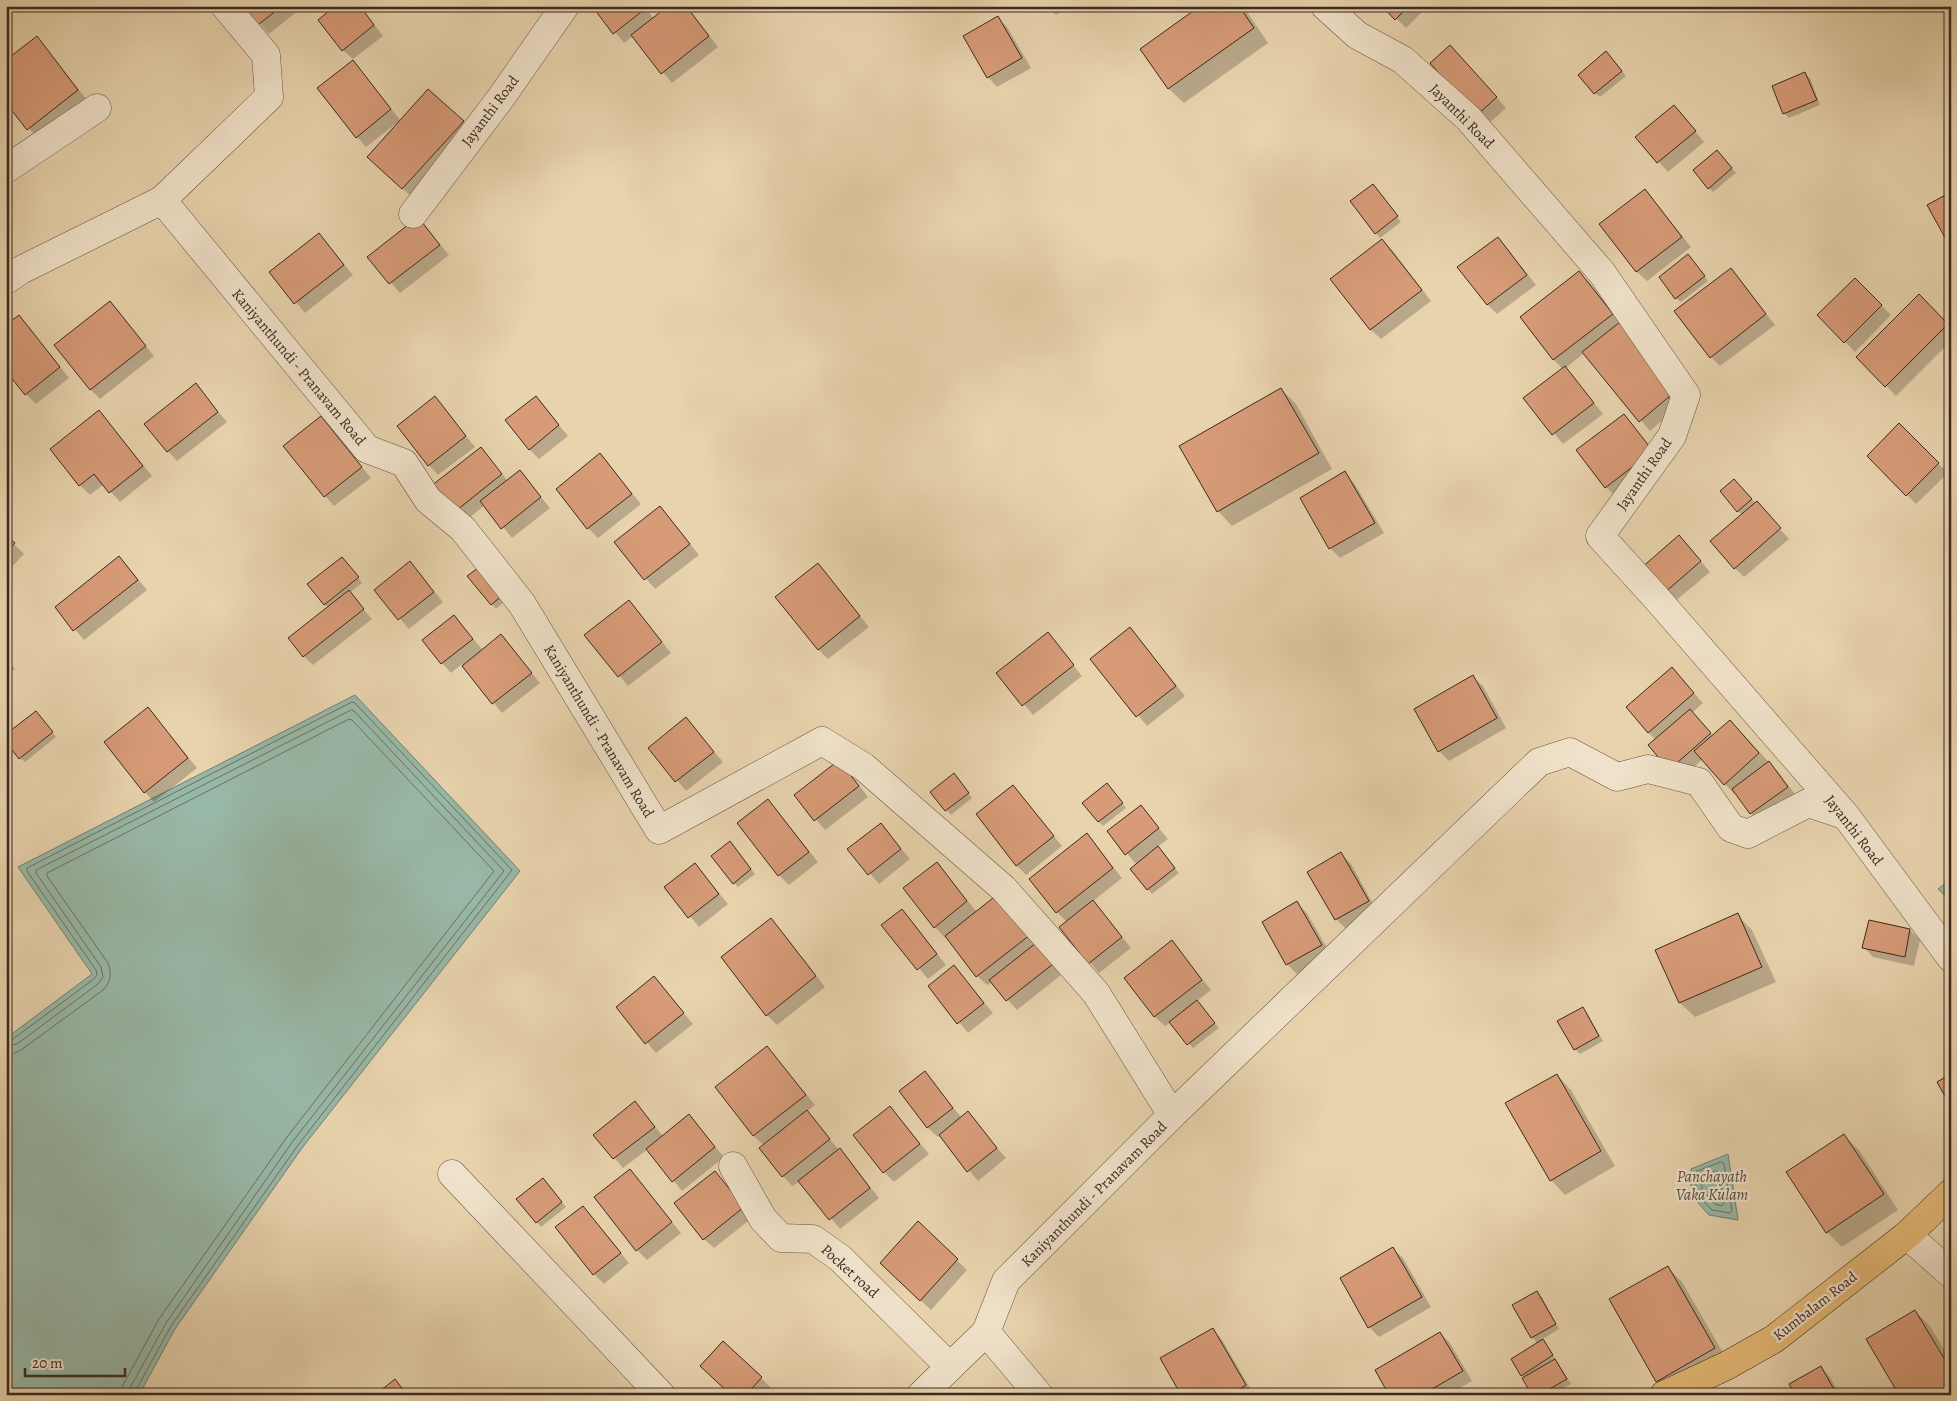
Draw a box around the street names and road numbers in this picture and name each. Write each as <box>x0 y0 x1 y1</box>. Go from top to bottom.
street label: Jayanthi Road <box>457 71 524 151</box>
street label: Jayanthi Road <box>1425 79 1500 154</box>
street label: Kaniyanthundi - Pranavam Road <box>227 284 371 450</box>
street label: Jayanthi Road <box>1612 433 1677 514</box>
street label: Kaniyanthundi - Pranavam Road <box>539 641 659 822</box>
street label: Jayanthi Road <box>1820 791 1888 870</box>
street label: Kaniyanthundi - Pranavam Road <box>1017 1116 1172 1271</box>
street label: Pocket road <box>817 1240 884 1303</box>
street label: Kumbalam Road <box>1769 1266 1862 1345</box>

